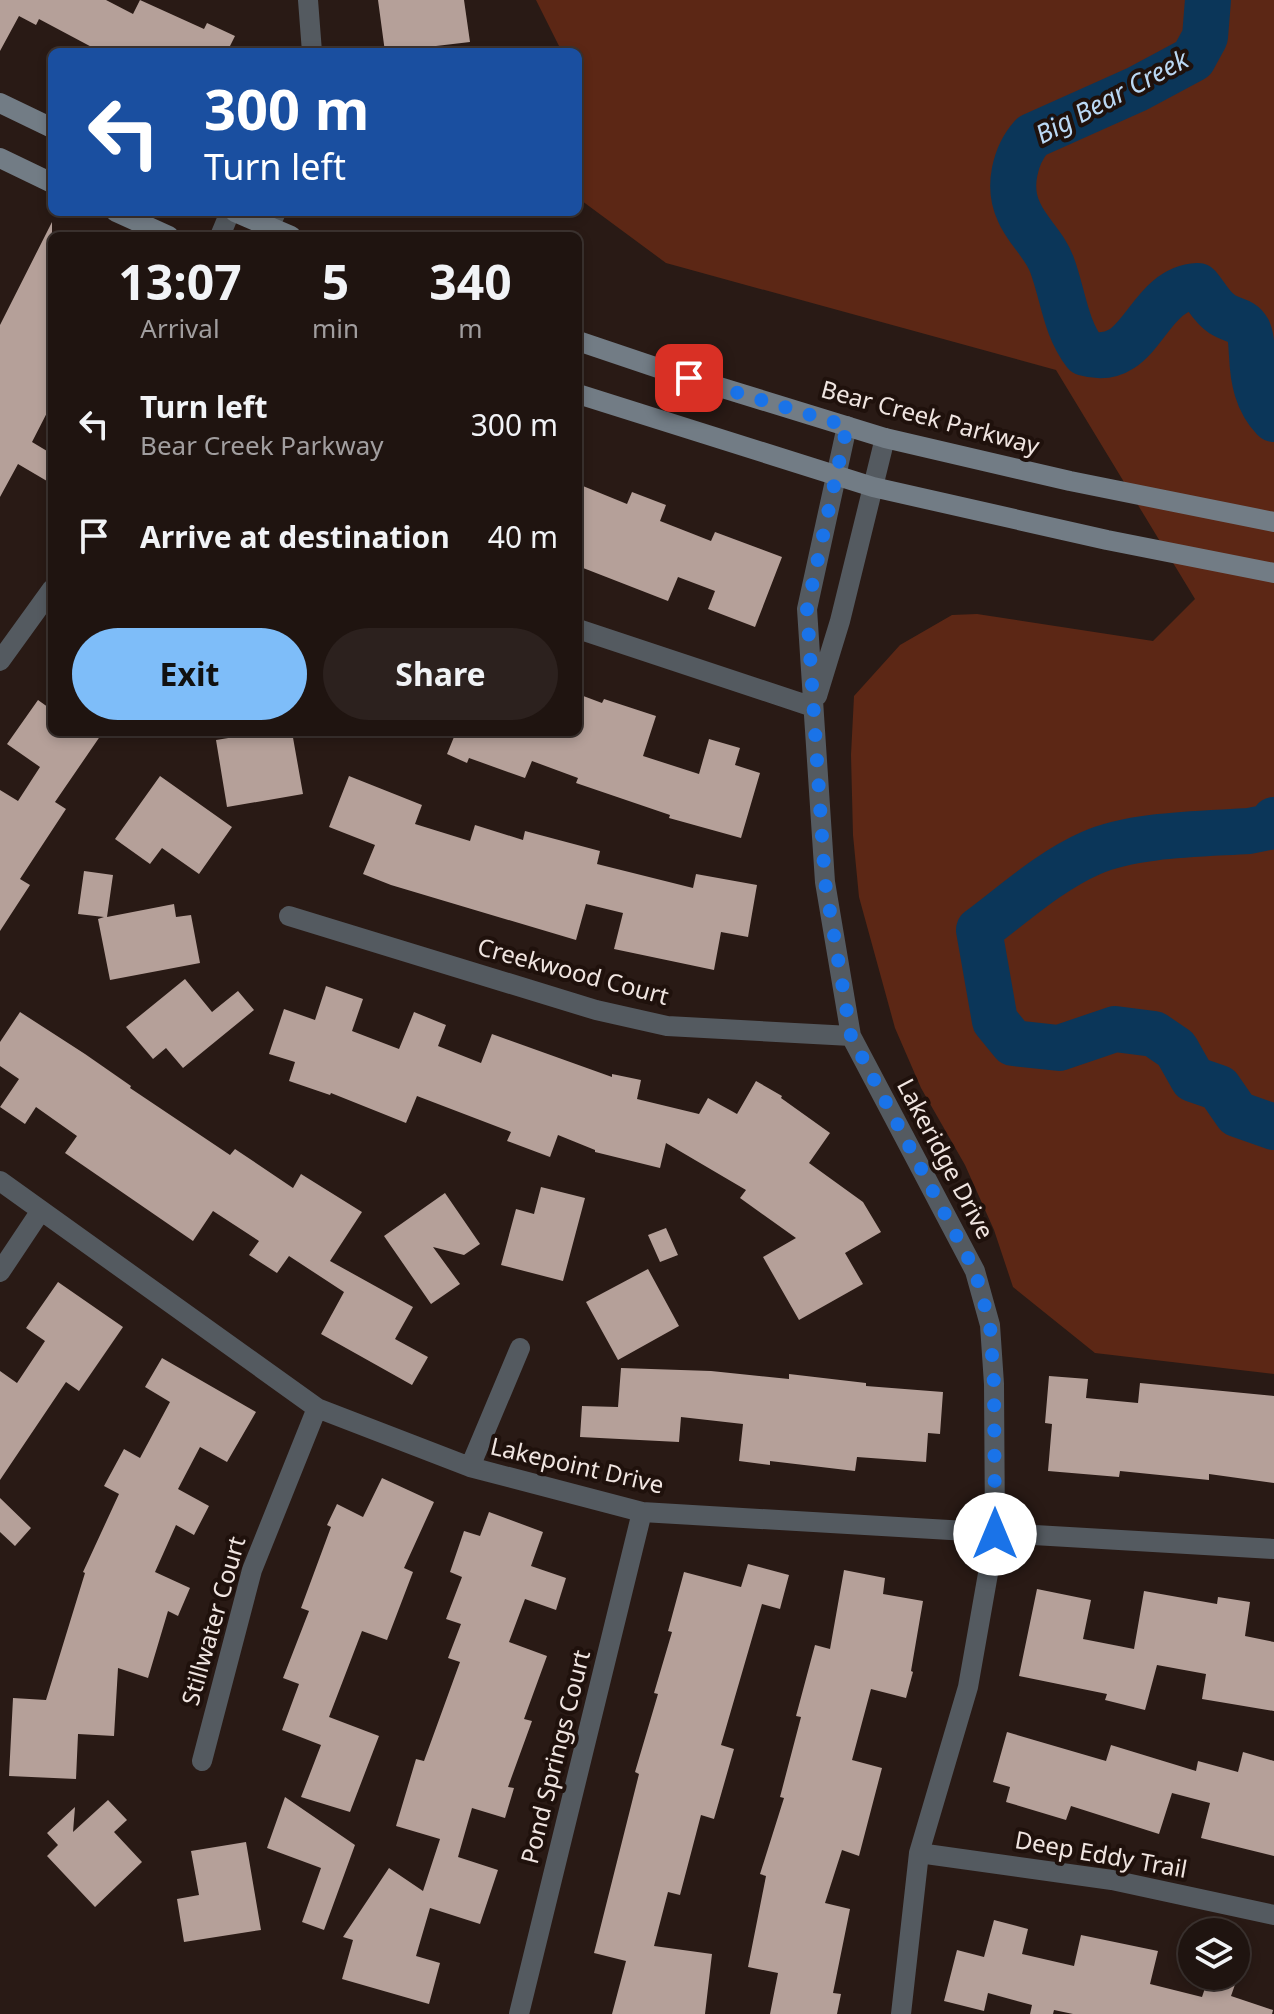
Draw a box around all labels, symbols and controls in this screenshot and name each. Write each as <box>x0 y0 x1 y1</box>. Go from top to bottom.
water label: Big Bear Creek <box>1029 40 1195 152</box>
text: 300 m <box>204 70 369 146</box>
icon: left <box>72 80 176 184</box>
text: Turn left <box>204 142 346 191</box>
text: 13:07 <box>118 249 242 314</box>
text: 5 <box>322 249 349 314</box>
text: 340 <box>429 249 512 314</box>
text: Arrival <box>140 310 220 346</box>
text: min <box>312 310 359 346</box>
text: m <box>458 310 483 346</box>
pin <box>655 344 723 412</box>
icon: arrive <box>667 356 711 400</box>
street label: Bear Creek Parkway <box>818 372 1044 462</box>
text: Turn left <box>140 386 268 427</box>
icon: left <box>72 402 116 446</box>
text: 300 m <box>471 404 558 445</box>
text: Bear Creek Parkway <box>140 427 384 463</box>
icon: arrive <box>72 514 116 558</box>
text: Arrive at destination <box>140 516 450 557</box>
text: 40 m <box>488 516 558 557</box>
button: Exit <box>72 628 307 720</box>
button: Share <box>323 628 558 720</box>
street label: Creekwood Court <box>474 929 673 1012</box>
street label: Lakeridge Drive <box>890 1072 1002 1244</box>
street label: Lakepoint Drive <box>487 1429 667 1501</box>
position arrow <box>953 1492 1037 1576</box>
street label: Stillwater Court <box>173 1532 253 1709</box>
street label: Pond Springs Court <box>512 1646 597 1867</box>
street label: Deep Eddy Trail <box>1013 1822 1190 1885</box>
map controls <box>1178 1918 1250 1990</box>
button: layers <box>1178 1918 1250 1990</box>

